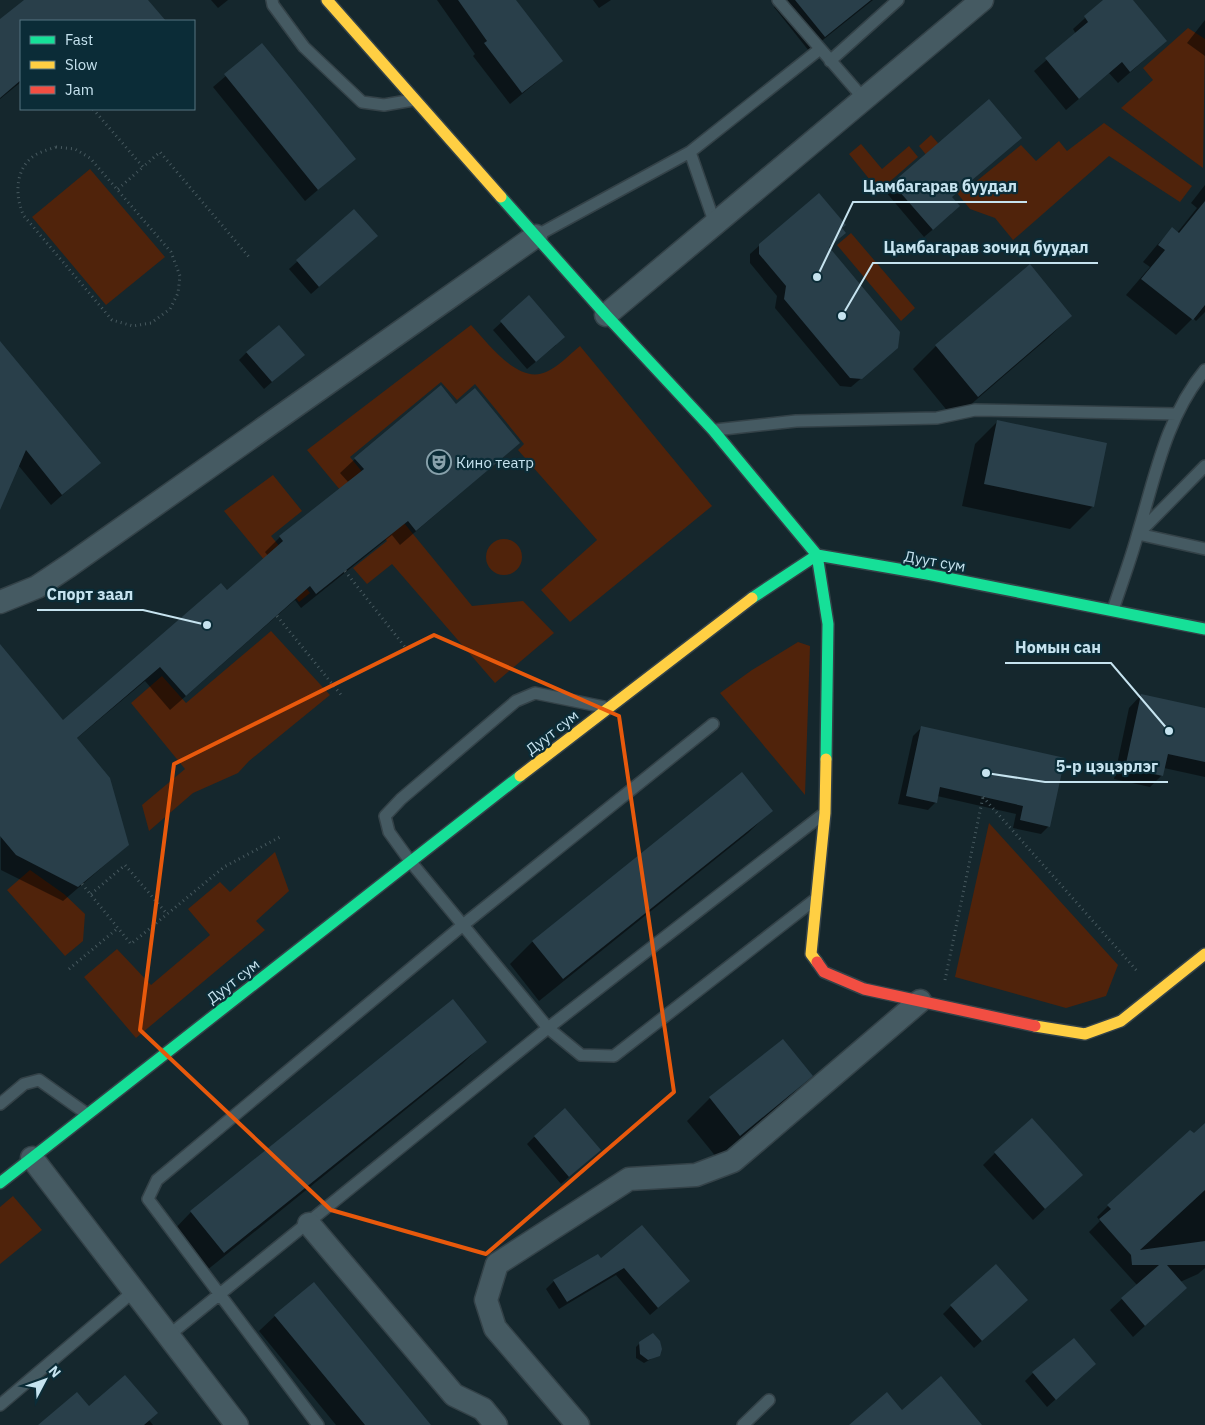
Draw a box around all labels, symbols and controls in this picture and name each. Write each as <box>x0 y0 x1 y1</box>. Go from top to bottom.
legend <box>20 20 195 110</box>
text: Fast <box>65 30 93 49</box>
text: Slow <box>65 55 98 74</box>
text: Jam <box>65 80 94 99</box>
callout: Цамбагарав буудал <box>853 171 1027 202</box>
text: Цамбагарав буудал <box>863 176 1017 196</box>
callout: Цамбагарав зочид буудал <box>873 232 1098 263</box>
text: Цамбагарав зочид буудал <box>883 237 1089 257</box>
theatre icon: Кино театр <box>426 449 452 475</box>
place label: Кино театр <box>456 453 534 472</box>
street label: Дуут сум <box>903 546 967 576</box>
callout: Спорт заал <box>37 579 143 610</box>
text: Спорт заал <box>47 584 133 604</box>
callout: Номын сан <box>1005 632 1111 663</box>
text: Номын сан <box>1015 637 1101 657</box>
street label: Дуут сум <box>522 705 582 759</box>
callout: 5-р цэцэрлэг <box>1045 751 1168 782</box>
text: 5-р цэцэрлэг <box>1056 756 1158 776</box>
street label: Дуут сум <box>203 954 263 1008</box>
north arrow <box>20 1355 70 1405</box>
text: N <box>45 1362 65 1381</box>

